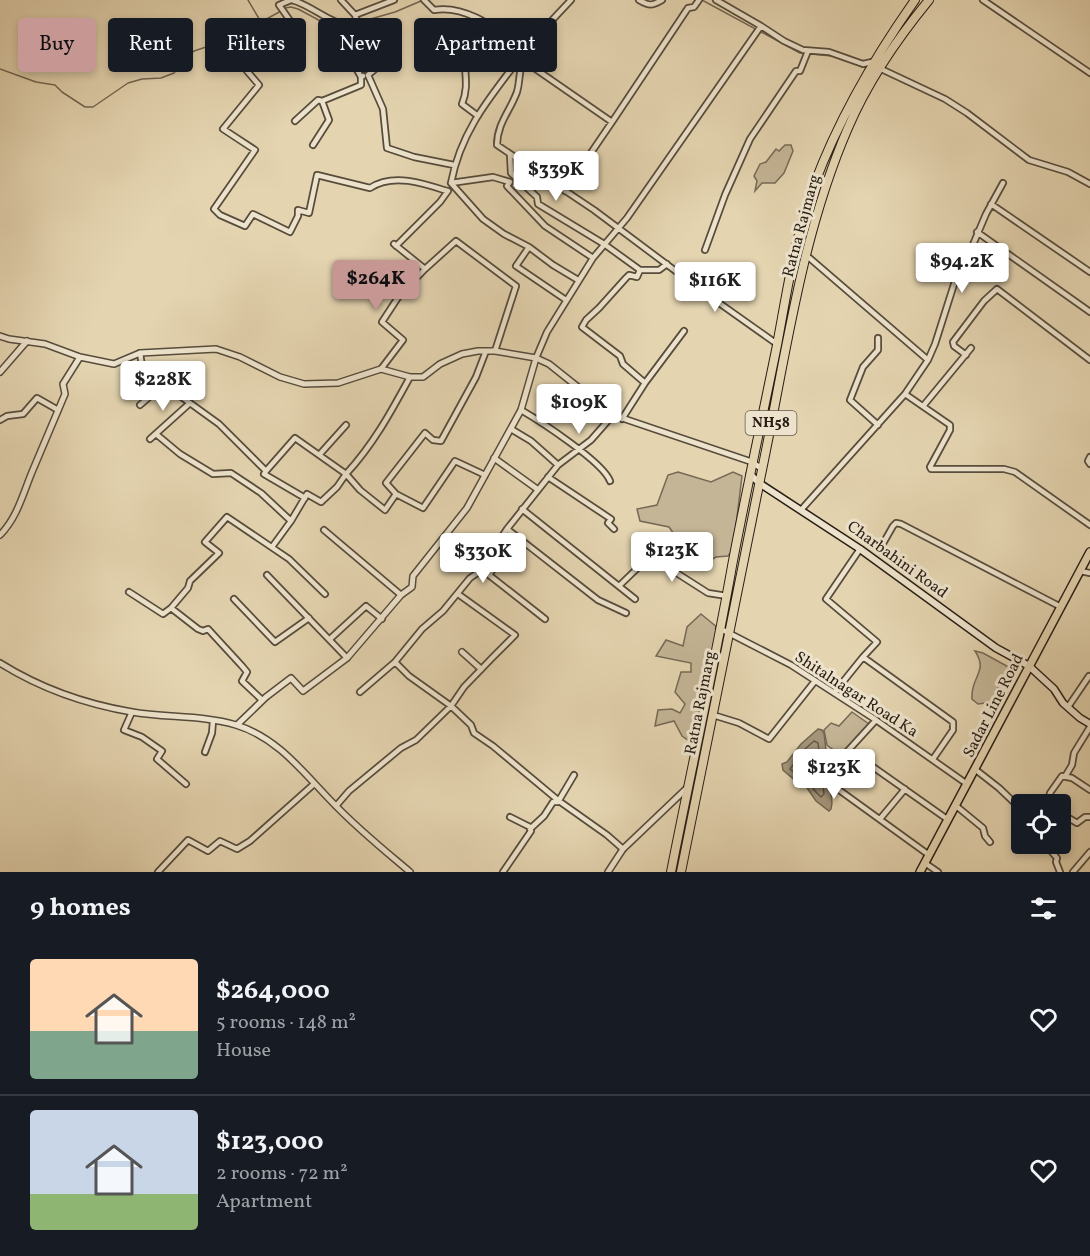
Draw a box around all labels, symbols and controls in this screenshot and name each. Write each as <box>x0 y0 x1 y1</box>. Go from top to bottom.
chip: Buy <box>18 18 96 72</box>
chip: Rent <box>108 18 193 72</box>
chip: Filters <box>205 18 306 72</box>
chip: New <box>318 18 402 72</box>
chip: Apartment <box>414 18 557 72</box>
pin: $339K <box>514 151 598 202</box>
text: $339K <box>528 156 584 184</box>
street label: Ratna Rajmarg <box>778 172 826 280</box>
pin: $94.2K <box>913 243 1011 294</box>
text: $94.2K <box>930 248 994 276</box>
pin: $264K <box>334 260 418 311</box>
pin: $116K <box>673 262 757 313</box>
text: $264K <box>347 265 405 293</box>
text: $116K <box>689 267 741 295</box>
pin: $228K <box>121 361 205 412</box>
text: $228K <box>134 366 192 394</box>
pin: $109K <box>537 384 621 435</box>
text: $109K <box>550 389 608 417</box>
road number: NH58 <box>746 411 796 435</box>
street label: Charbahini Road <box>842 516 952 604</box>
pin: $123K <box>630 532 714 583</box>
pin: $330K <box>441 533 525 584</box>
text: $123K <box>645 537 699 565</box>
text: $330K <box>454 538 512 566</box>
street label: Shitalnagar Road Ka <box>790 647 922 743</box>
street label: Ratna Rajmarg <box>680 649 722 757</box>
street label: Sadar Line Road <box>958 650 1030 762</box>
pin: $123K <box>792 749 876 800</box>
text: $123K <box>807 754 861 782</box>
map controls <box>1011 794 1071 854</box>
button: locate <box>1011 794 1071 854</box>
text: 9 homes <box>30 890 131 926</box>
icon: filters <box>1027 892 1060 925</box>
text: $264,000 <box>216 973 330 1009</box>
icon: home <box>78 983 150 1055</box>
icon: heart <box>1027 1003 1060 1036</box>
text: 5 rooms · 148 m² <box>216 1009 356 1037</box>
text: House <box>216 1037 271 1065</box>
text: $123,000 <box>216 1124 323 1160</box>
icon: home <box>78 1134 150 1206</box>
icon: heart <box>1027 1154 1060 1187</box>
text: 2 rooms · 72 m² <box>216 1160 348 1188</box>
text: Apartment <box>216 1188 312 1216</box>

